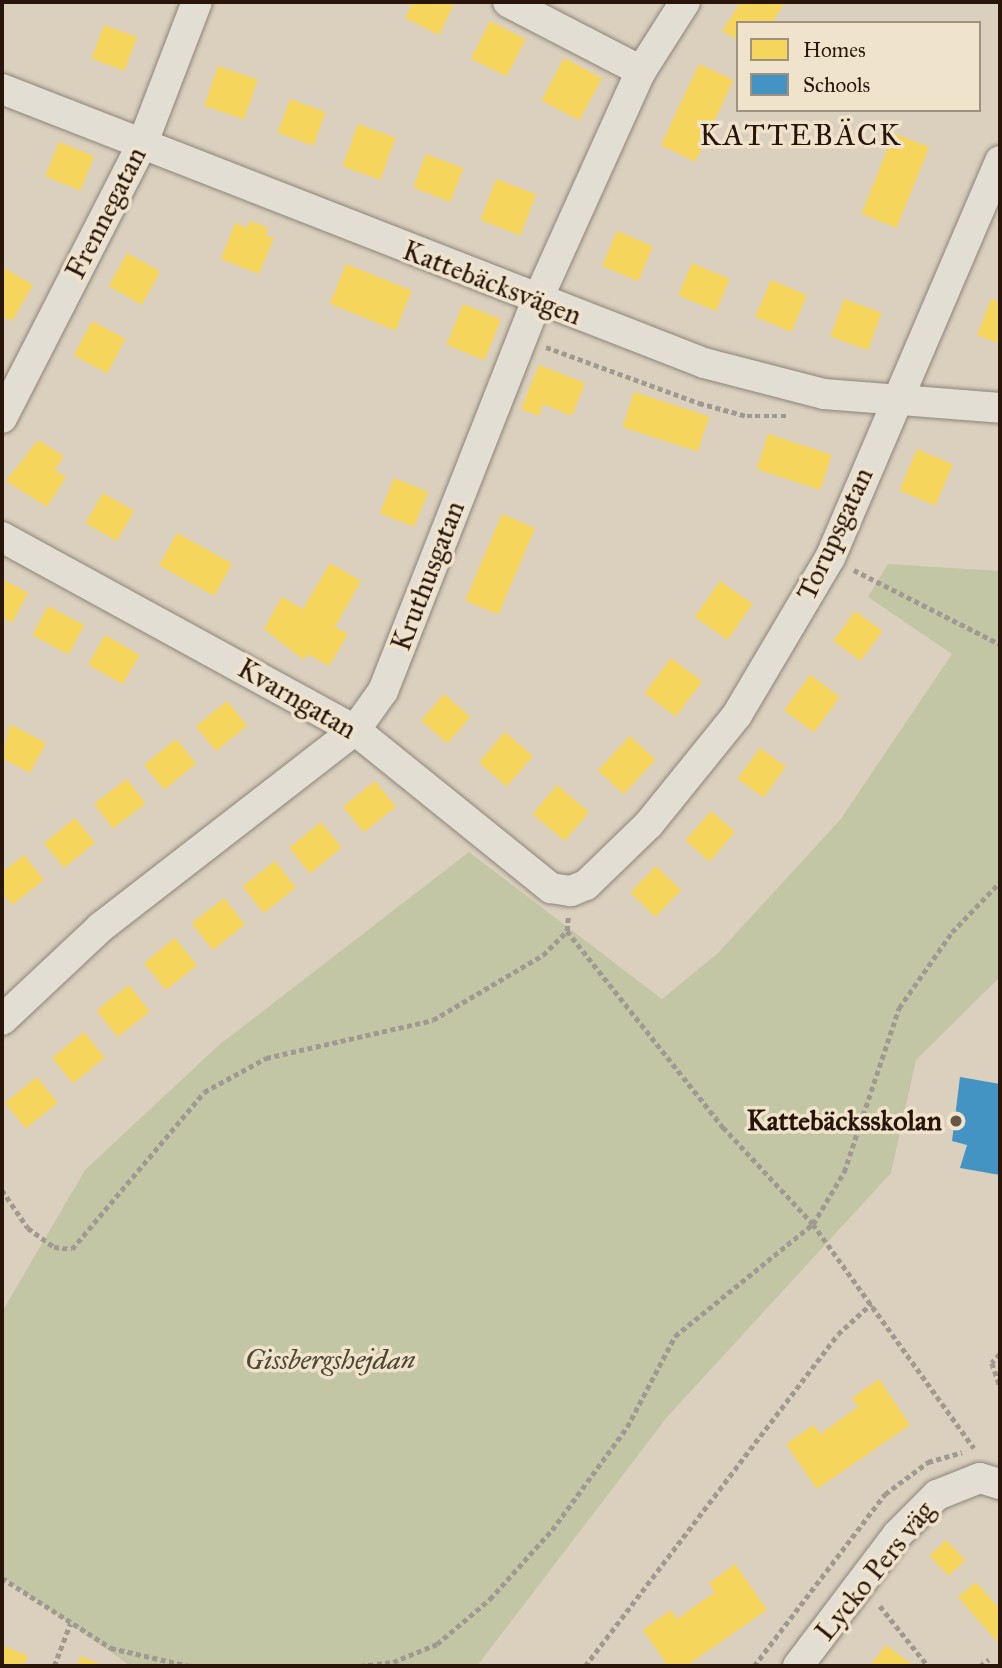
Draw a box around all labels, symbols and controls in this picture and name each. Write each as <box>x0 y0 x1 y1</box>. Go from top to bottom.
legend <box>736 21 981 112</box>
text: Homes <box>803 37 866 63</box>
text: Schools <box>803 72 870 98</box>
district label: KATTEBÄCK <box>701 117 901 153</box>
street label: Frennegatan <box>58 142 154 284</box>
street label: Kattebäcksvägen <box>398 234 586 332</box>
street label: Torupsgatan <box>790 462 880 606</box>
street label: Kruthusgatan <box>384 496 472 656</box>
street label: Kvarngatan <box>232 652 362 746</box>
place label: Kattebäcksskolan <box>747 1104 942 1138</box>
marker: Kattebäcksskolan <box>948 1113 964 1129</box>
park label: Gissbergshejdan <box>245 1343 415 1377</box>
street label: Lycko Pers väg <box>808 1494 942 1648</box>

